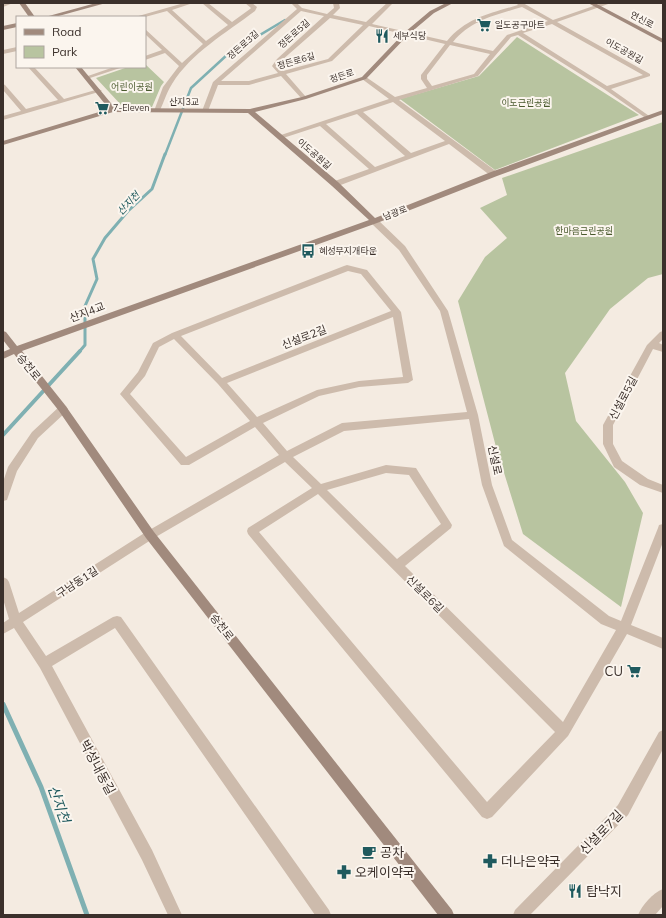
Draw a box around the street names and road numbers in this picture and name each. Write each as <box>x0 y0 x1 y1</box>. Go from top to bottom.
street label: 연신로 <box>629 9 656 30</box>
street label: 정든로5길 <box>276 17 312 51</box>
street label: 정든로3길 <box>225 28 261 61</box>
street label: 이도공원길 <box>603 36 645 65</box>
street label: 정든로6길 <box>276 50 316 71</box>
street label: 정든로 <box>328 66 355 85</box>
street label: 산지3교 <box>169 96 199 107</box>
street label: 이도공원길 <box>295 136 334 171</box>
street label: 남광로 <box>381 203 408 222</box>
street label: 산지4교 <box>67 299 107 325</box>
street label: 신설로2길 <box>280 322 328 352</box>
street label: 승천로 <box>14 351 44 383</box>
street label: 신설로5길 <box>606 374 640 422</box>
street label: 신설로 <box>485 444 505 476</box>
street label: 구남동1길 <box>53 563 101 601</box>
street label: 신설로6길 <box>403 572 447 616</box>
street label: 승천로 <box>207 611 237 643</box>
street label: 박성내동길 <box>77 737 119 797</box>
street label: 신설로7길 <box>576 806 626 858</box>

